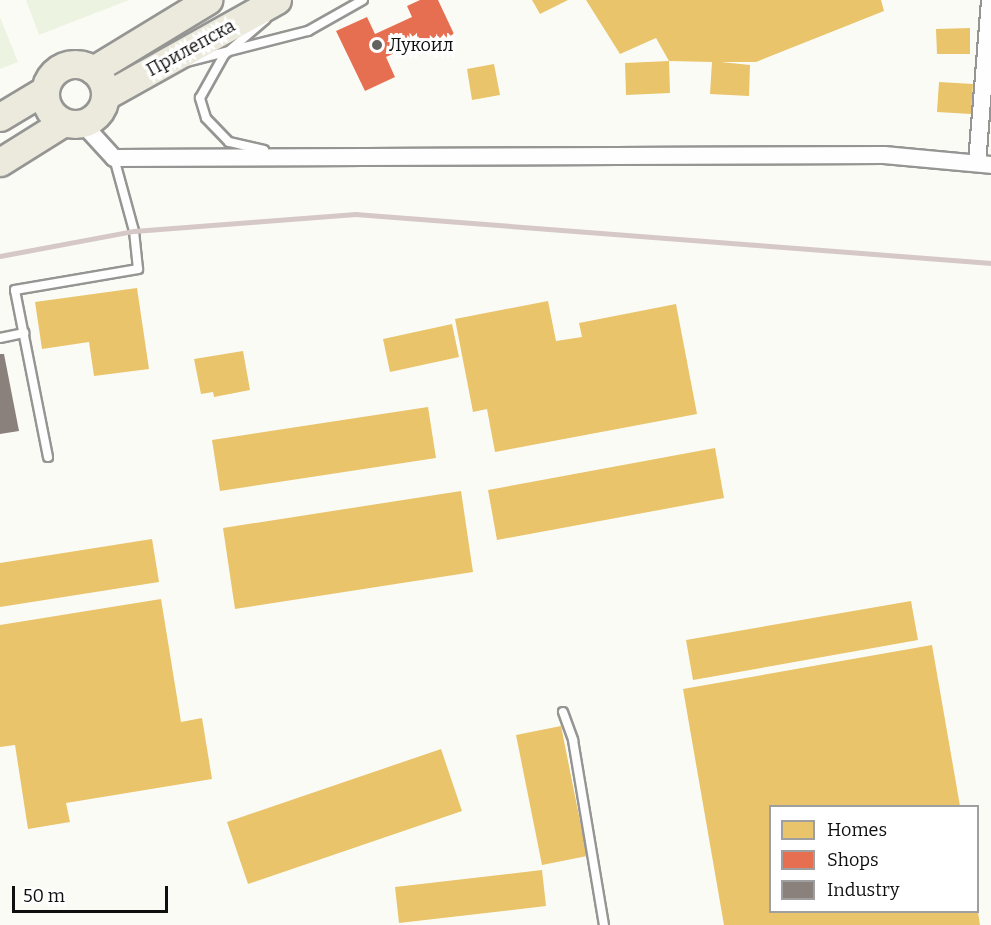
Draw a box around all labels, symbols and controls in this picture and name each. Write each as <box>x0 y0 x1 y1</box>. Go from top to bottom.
street label: Прилепска <box>143 15 239 81</box>
place label: Лукоил <box>389 34 453 56</box>
marker: Лукоил <box>370 38 384 52</box>
legend <box>769 805 979 913</box>
text: Homes <box>827 819 887 841</box>
text: Shops <box>827 849 879 871</box>
scale bar <box>15 874 171 912</box>
text: Industry <box>827 879 899 901</box>
text: 50 m <box>23 885 65 907</box>

